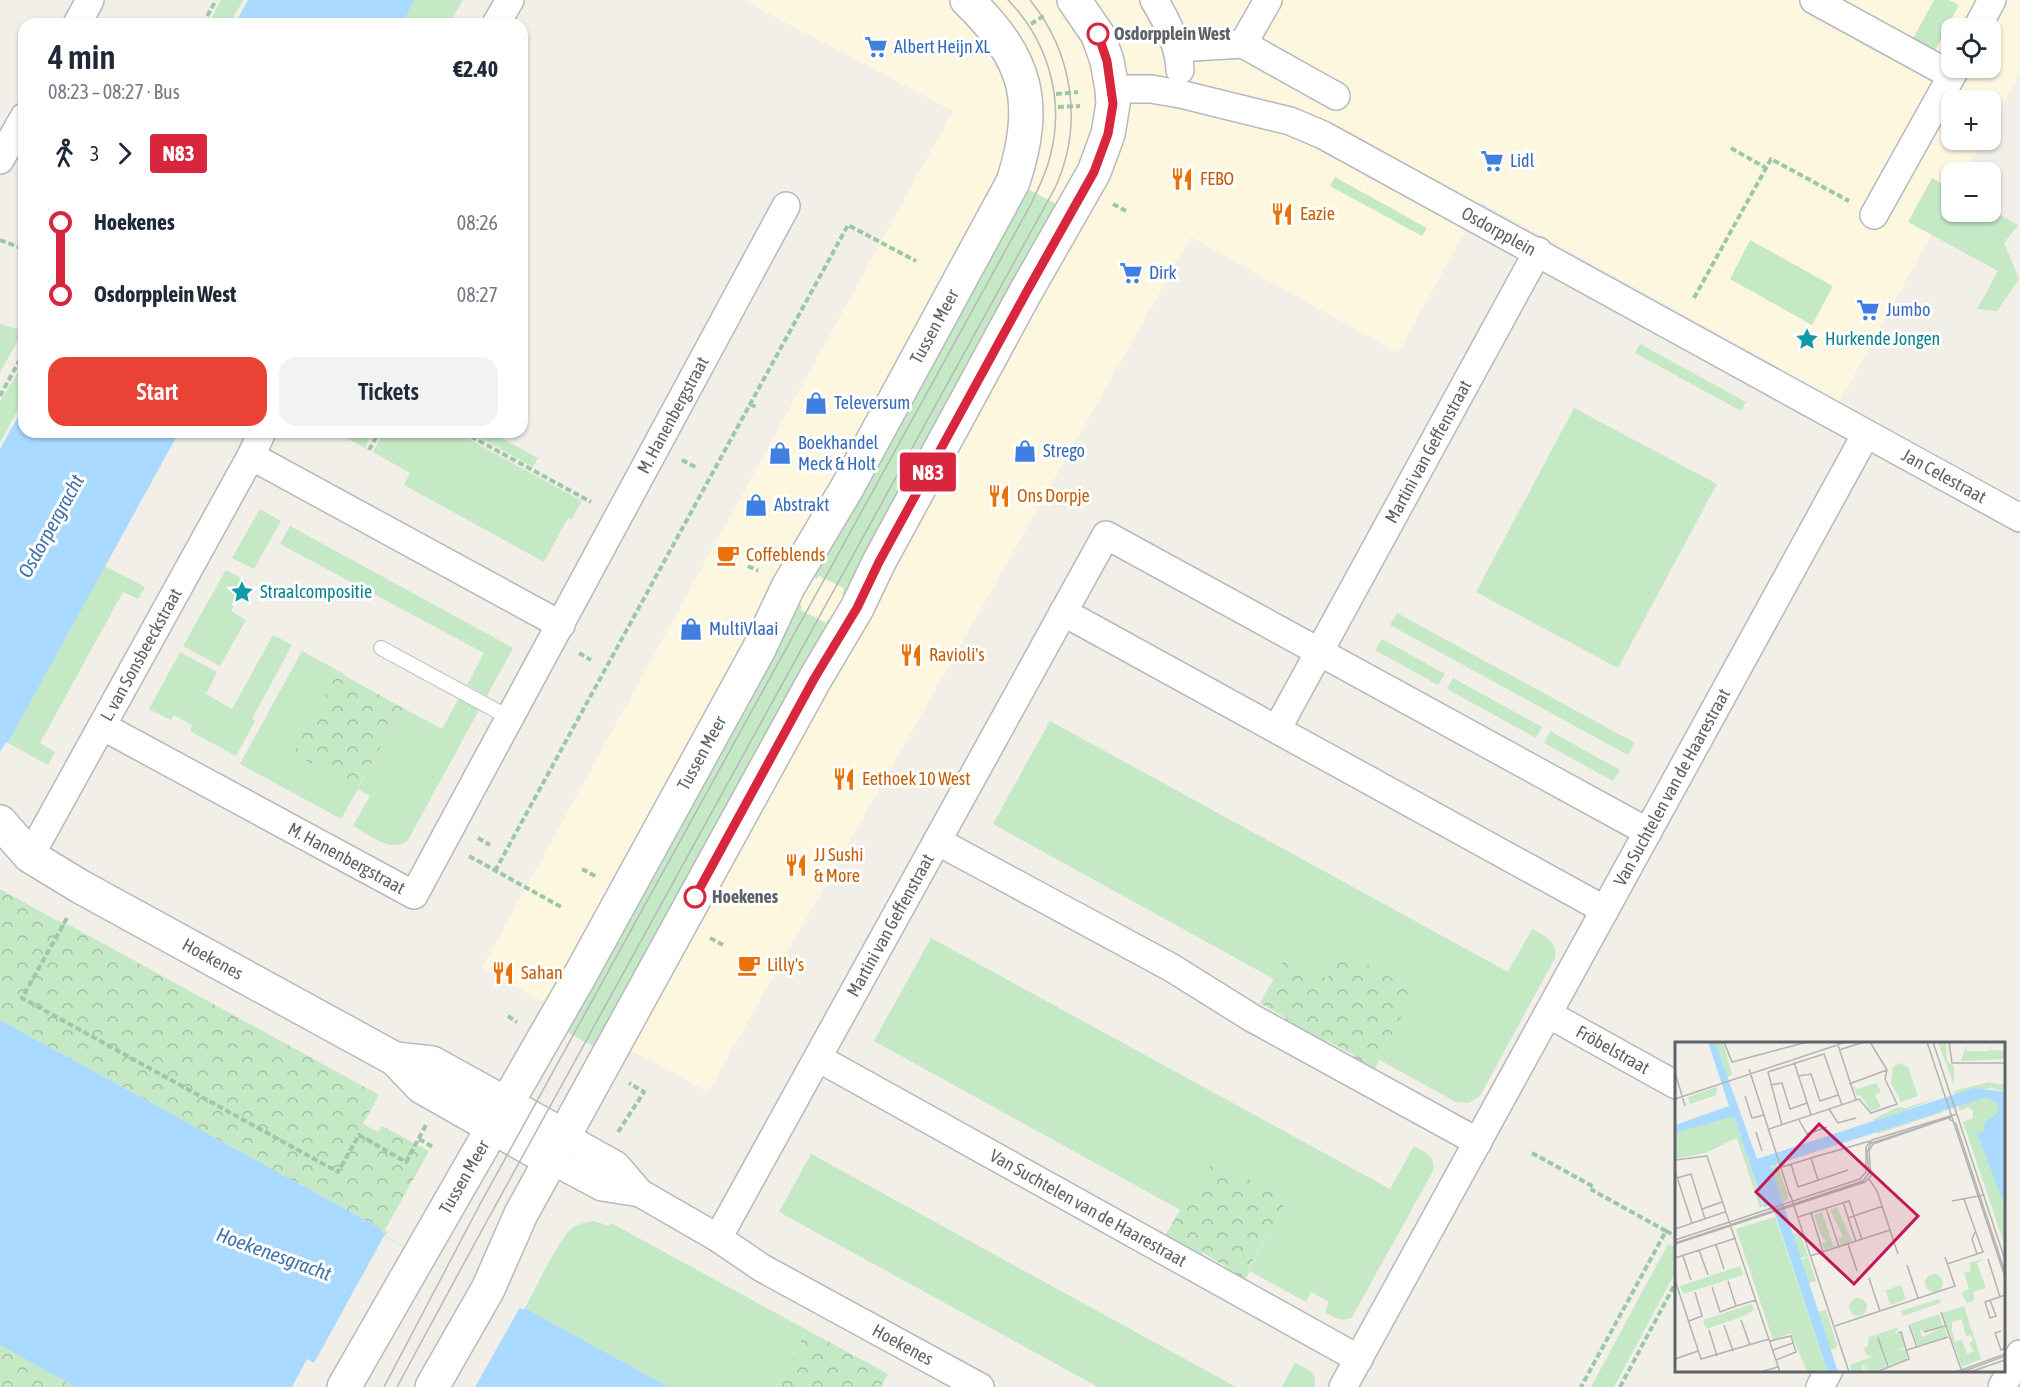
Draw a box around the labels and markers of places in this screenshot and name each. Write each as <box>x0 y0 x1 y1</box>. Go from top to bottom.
marker: Osdorpplein West <box>1087 23 1109 45</box>
place label: Osdorpplein West <box>1114 23 1231 44</box>
supermarket icon: Albert Heijn XL <box>863 34 889 60</box>
place label: Albert Heijn XL <box>894 36 990 57</box>
supermarket icon: Lidl <box>1479 148 1505 174</box>
place label: Lidl <box>1510 150 1535 171</box>
restaurant icon: FEBO <box>1169 166 1195 192</box>
place label: FEBO <box>1200 168 1234 189</box>
restaurant icon: Eazie <box>1269 201 1295 227</box>
place label: Eazie <box>1300 203 1335 224</box>
supermarket icon: Dirk <box>1118 260 1144 286</box>
place label: Dirk <box>1149 262 1177 283</box>
supermarket icon: Jumbo <box>1855 297 1881 323</box>
place label: Jumbo <box>1886 299 1930 320</box>
place icon: Hurkende Jongen <box>1794 326 1820 352</box>
place label: Hurkende Jongen <box>1825 328 1940 349</box>
shop icon: Televersum <box>803 390 829 416</box>
place label: Televersum <box>834 392 910 413</box>
place label: Boekhandel Meck & Holt <box>798 432 879 474</box>
shop icon: Strego <box>1012 438 1038 464</box>
shop icon: Boekhandel Meck & Holt <box>767 440 793 466</box>
place label: Strego <box>1043 440 1085 461</box>
restaurant icon: Ons Dorpje <box>986 483 1012 509</box>
place label: Ons Dorpje <box>1017 485 1090 506</box>
shop icon: Abstrakt <box>743 492 769 518</box>
place label: Abstrakt <box>774 494 829 515</box>
cafe icon: Coffeblends <box>715 542 741 568</box>
place label: Coffeblends <box>746 544 825 565</box>
place icon: Straalcompositie <box>229 579 255 605</box>
place label: Straalcompositie <box>260 581 372 602</box>
shop icon: MultiVlaai <box>678 616 704 642</box>
place label: MultiVlaai <box>709 618 778 639</box>
restaurant icon: Ravioli's <box>898 642 924 668</box>
place label: Ravioli's <box>929 644 985 665</box>
restaurant icon: Eethoek 10 West <box>831 766 857 792</box>
place label: Eethoek 10 West <box>862 768 970 789</box>
place label: JJ Sushi & More <box>814 844 863 886</box>
restaurant icon: JJ Sushi & More <box>783 852 809 878</box>
marker: Hoekenes <box>684 886 706 908</box>
place label: Hoekenes <box>712 886 779 907</box>
cafe icon: Lilly's <box>736 952 762 978</box>
place label: Lilly's <box>767 954 804 975</box>
restaurant icon: Sahan <box>490 960 516 986</box>
place label: Sahan <box>521 962 563 983</box>

